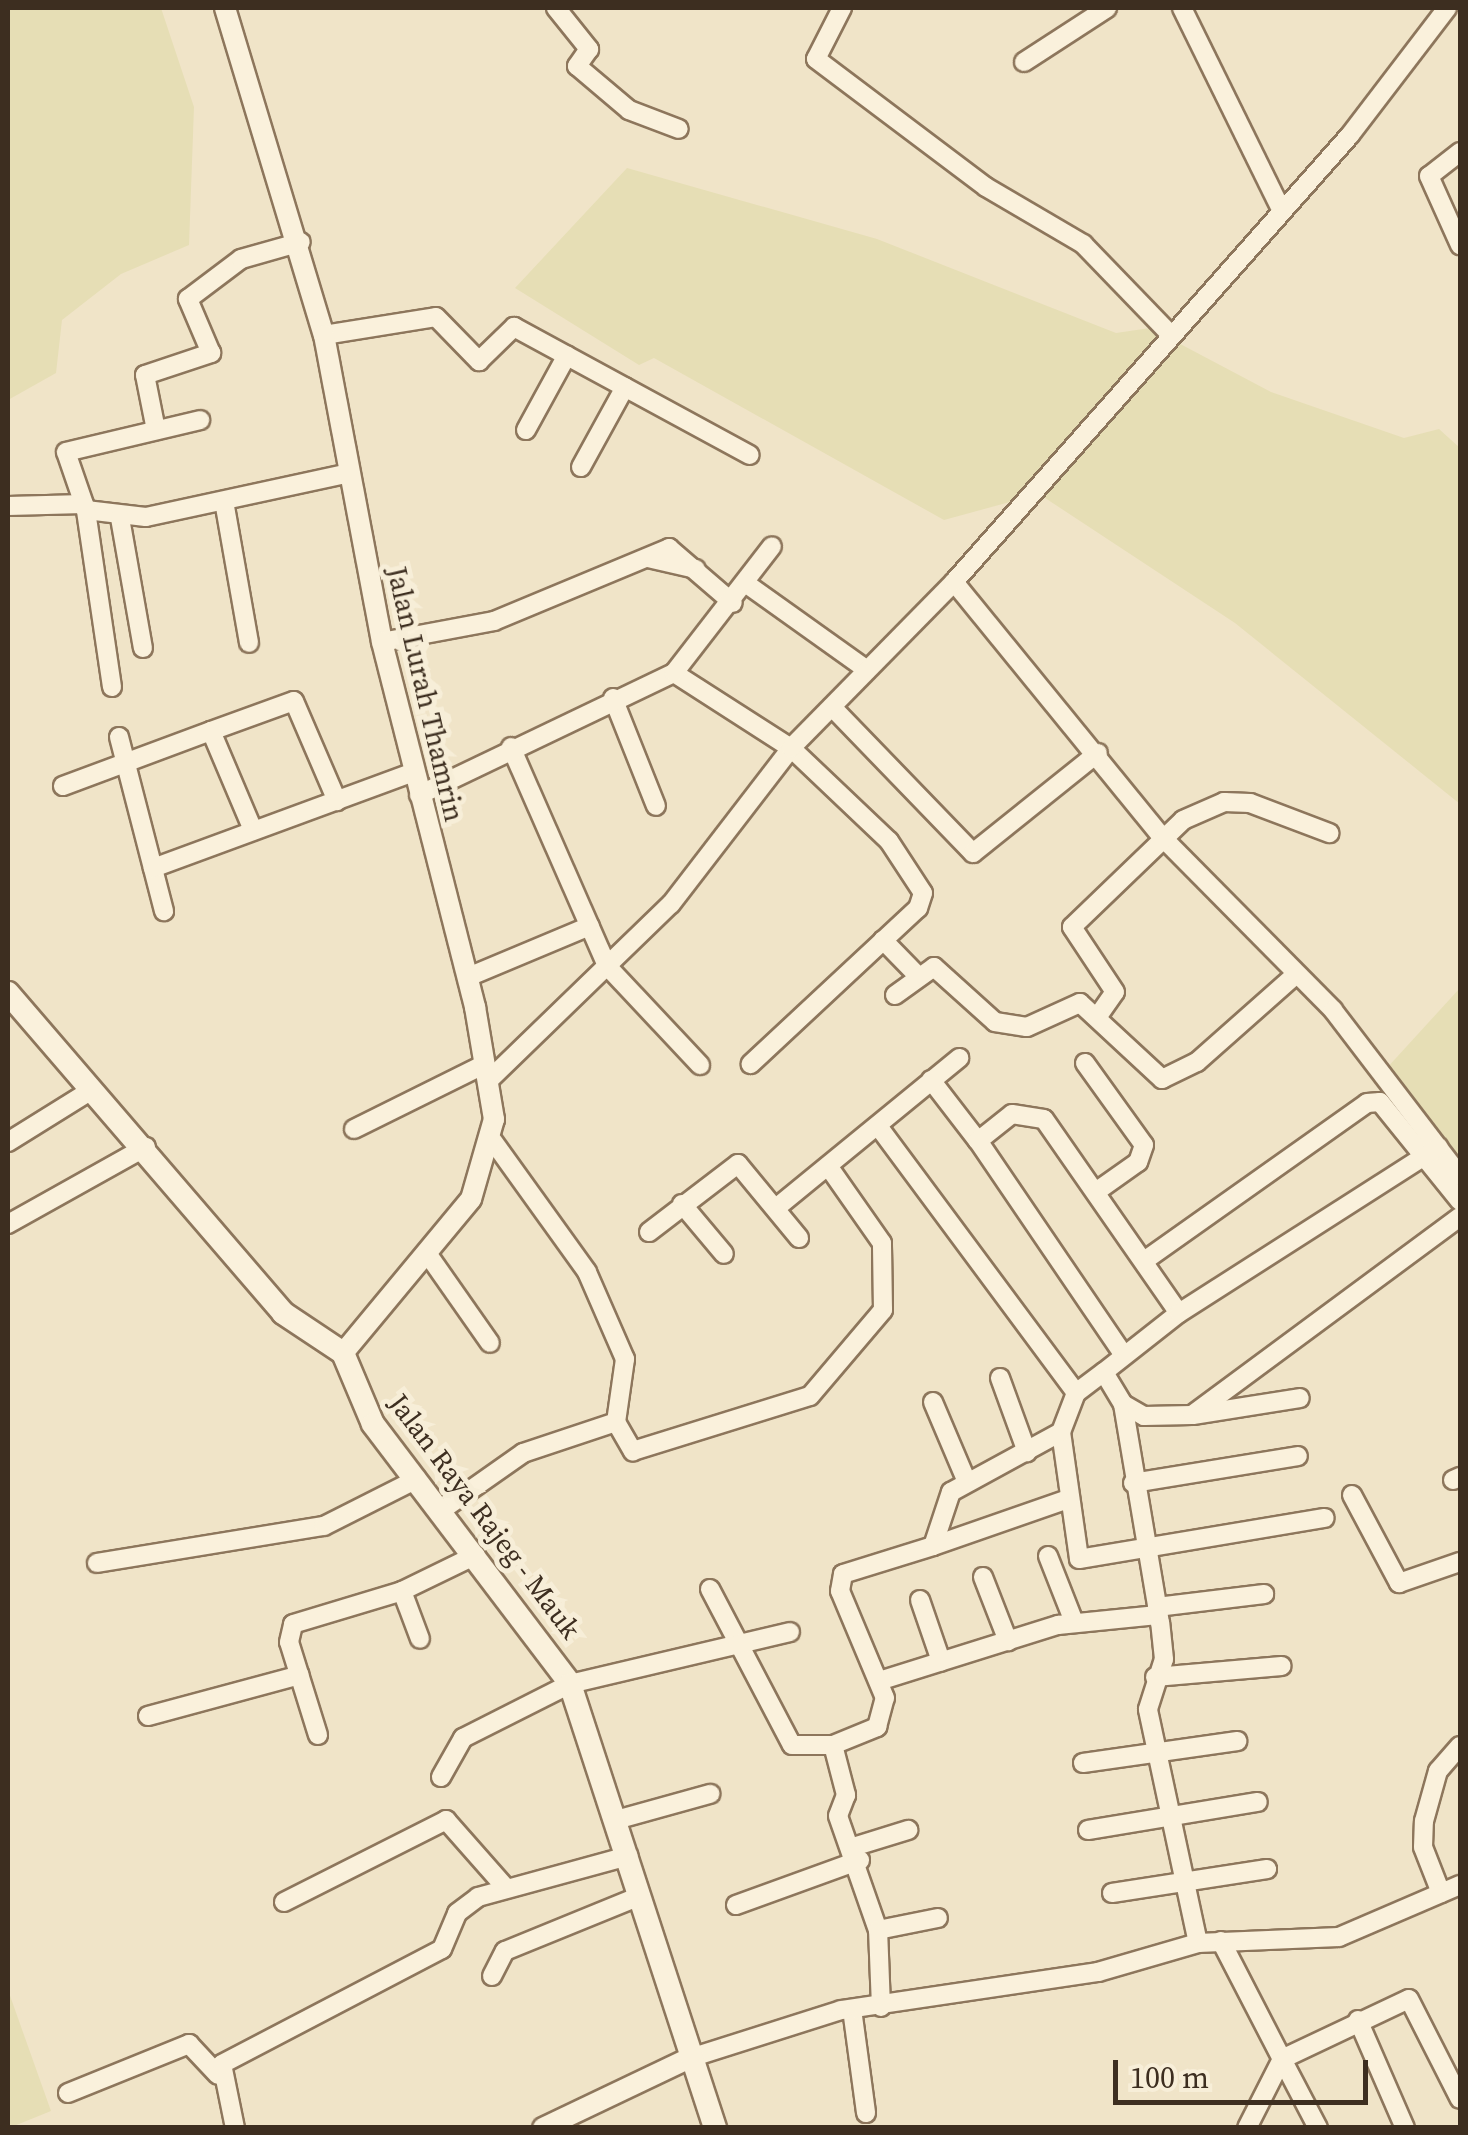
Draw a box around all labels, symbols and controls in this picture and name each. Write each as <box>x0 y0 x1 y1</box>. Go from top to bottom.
street label: Jalan Lurah Thamrin <box>380 563 472 825</box>
street label: Jalan Raya Rajeg - Mauk <box>382 1387 588 1645</box>
scale bar <box>1118 2040 1373 2102</box>
text: 100 m <box>1130 2057 1209 2098</box>

